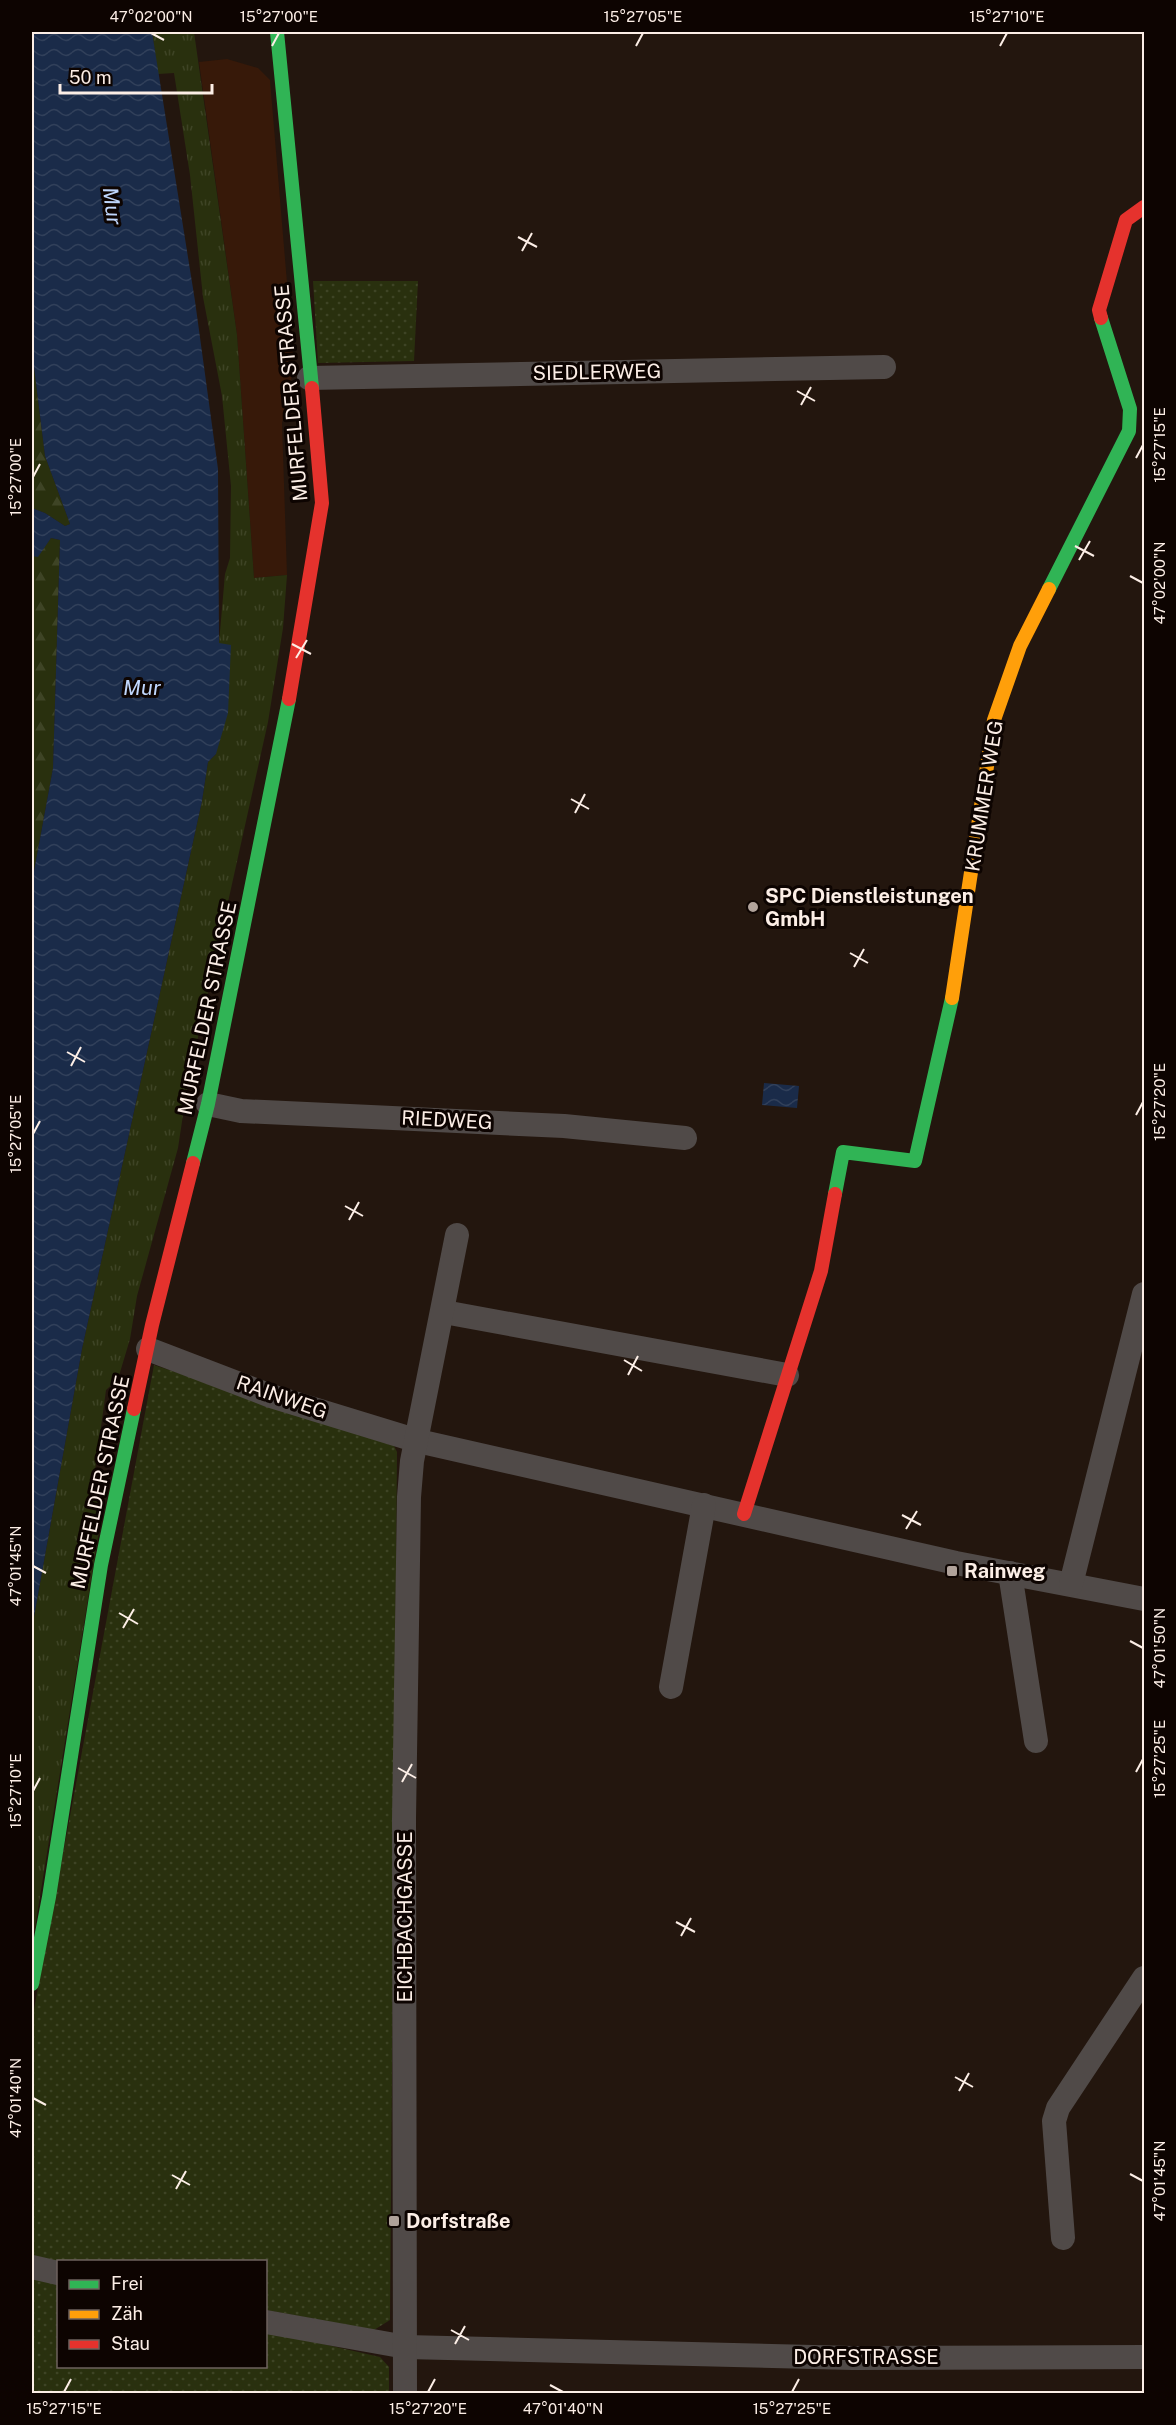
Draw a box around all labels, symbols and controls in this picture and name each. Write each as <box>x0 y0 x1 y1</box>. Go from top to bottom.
text: 47°02'00"N <box>109 8 193 25</box>
text: 15°27'00"E <box>240 8 318 25</box>
text: 15°27'05"E <box>604 8 682 25</box>
text: 15°27'10"E <box>969 8 1045 25</box>
scale bar <box>60 57 212 95</box>
text: 50 m <box>69 67 112 88</box>
water label: Mur <box>98 186 127 227</box>
street label: MURFELDER STRASSE <box>270 284 312 502</box>
street label: SIEDLERWEG <box>533 359 661 385</box>
text: 15°27'15"E <box>1151 407 1168 483</box>
text: 15°27'00"E <box>7 438 24 516</box>
text: 47°02'00"N <box>1151 541 1168 625</box>
water label: Mur <box>123 675 162 700</box>
street label: KRUMMER WEG <box>960 719 1008 873</box>
place label: SPC Dienstleistungen GmbH <box>765 884 974 931</box>
street label: MURFELDER STRASSE <box>173 899 241 1117</box>
marker: SPC Dienstleistungen GmbH <box>746 900 760 914</box>
text: 15°27'20"E <box>1151 1063 1168 1141</box>
text: 15°27'05"E <box>7 1095 24 1173</box>
street label: RIEDWEG <box>401 1106 493 1134</box>
street label: RAINWEG <box>233 1370 331 1424</box>
street label: MURFELDER STRASSE <box>66 1373 134 1591</box>
text: 47°01'45"N <box>7 1526 24 1607</box>
place label: Rainweg <box>964 1559 1046 1583</box>
marker: Rainweg <box>945 1564 959 1578</box>
text: 47°01'50"N <box>1151 1608 1168 1688</box>
text: 15°27'25"E <box>1151 1720 1168 1798</box>
text: 15°27'10"E <box>7 1753 24 1829</box>
street label: EICHBACHGASSE <box>393 1831 417 2003</box>
text: 47°01'40"N <box>7 2058 24 2138</box>
text: 47°01'45"N <box>1151 2141 1168 2222</box>
place label: Dorfstraße <box>406 2209 511 2233</box>
marker: Dorfstraße <box>387 2214 401 2228</box>
legend <box>57 2260 267 2368</box>
text: Frei <box>111 2273 143 2294</box>
text: Zäh <box>111 2303 143 2324</box>
text: Stau <box>111 2333 150 2354</box>
street label: DORFSTRASSE <box>793 2345 939 2369</box>
text: 15°27'15"E <box>26 2400 102 2417</box>
text: 15°27'20"E <box>389 2400 467 2417</box>
text: 47°01'40"N <box>523 2400 603 2417</box>
text: 15°27'25"E <box>753 2400 831 2417</box>

